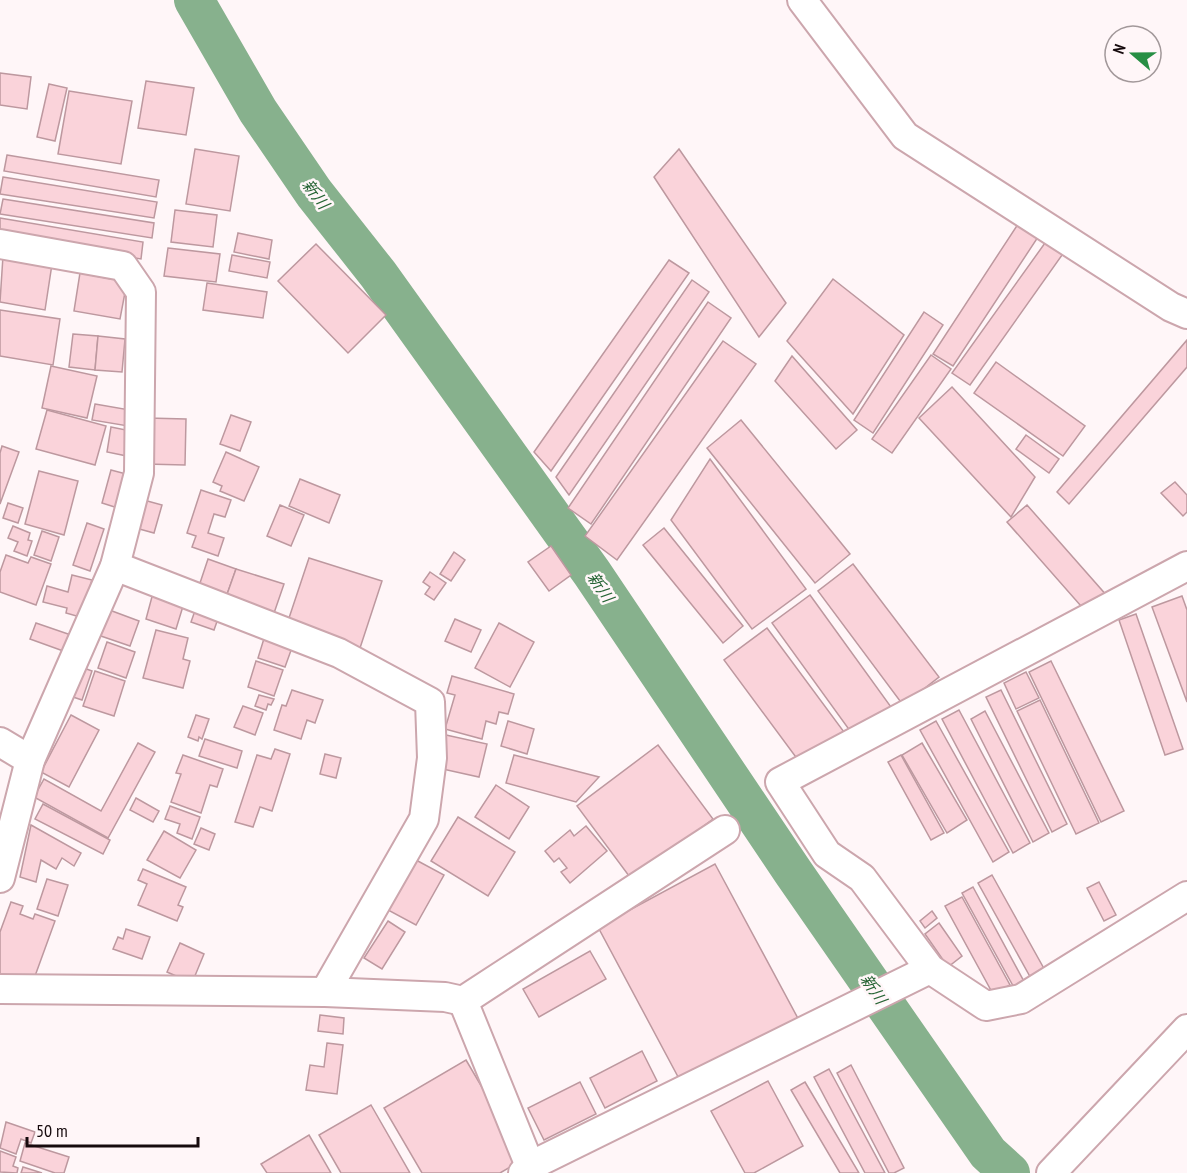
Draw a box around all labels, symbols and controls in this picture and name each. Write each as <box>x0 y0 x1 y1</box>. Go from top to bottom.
north arrow <box>1103 24 1163 84</box>
text: N <box>1108 41 1130 56</box>
water label: 新川 <box>298 175 335 214</box>
water label: 新川 <box>584 568 619 608</box>
water label: 新川 <box>857 970 892 1010</box>
scale bar <box>27 1110 198 1148</box>
text: 50 m <box>36 1119 68 1142</box>

